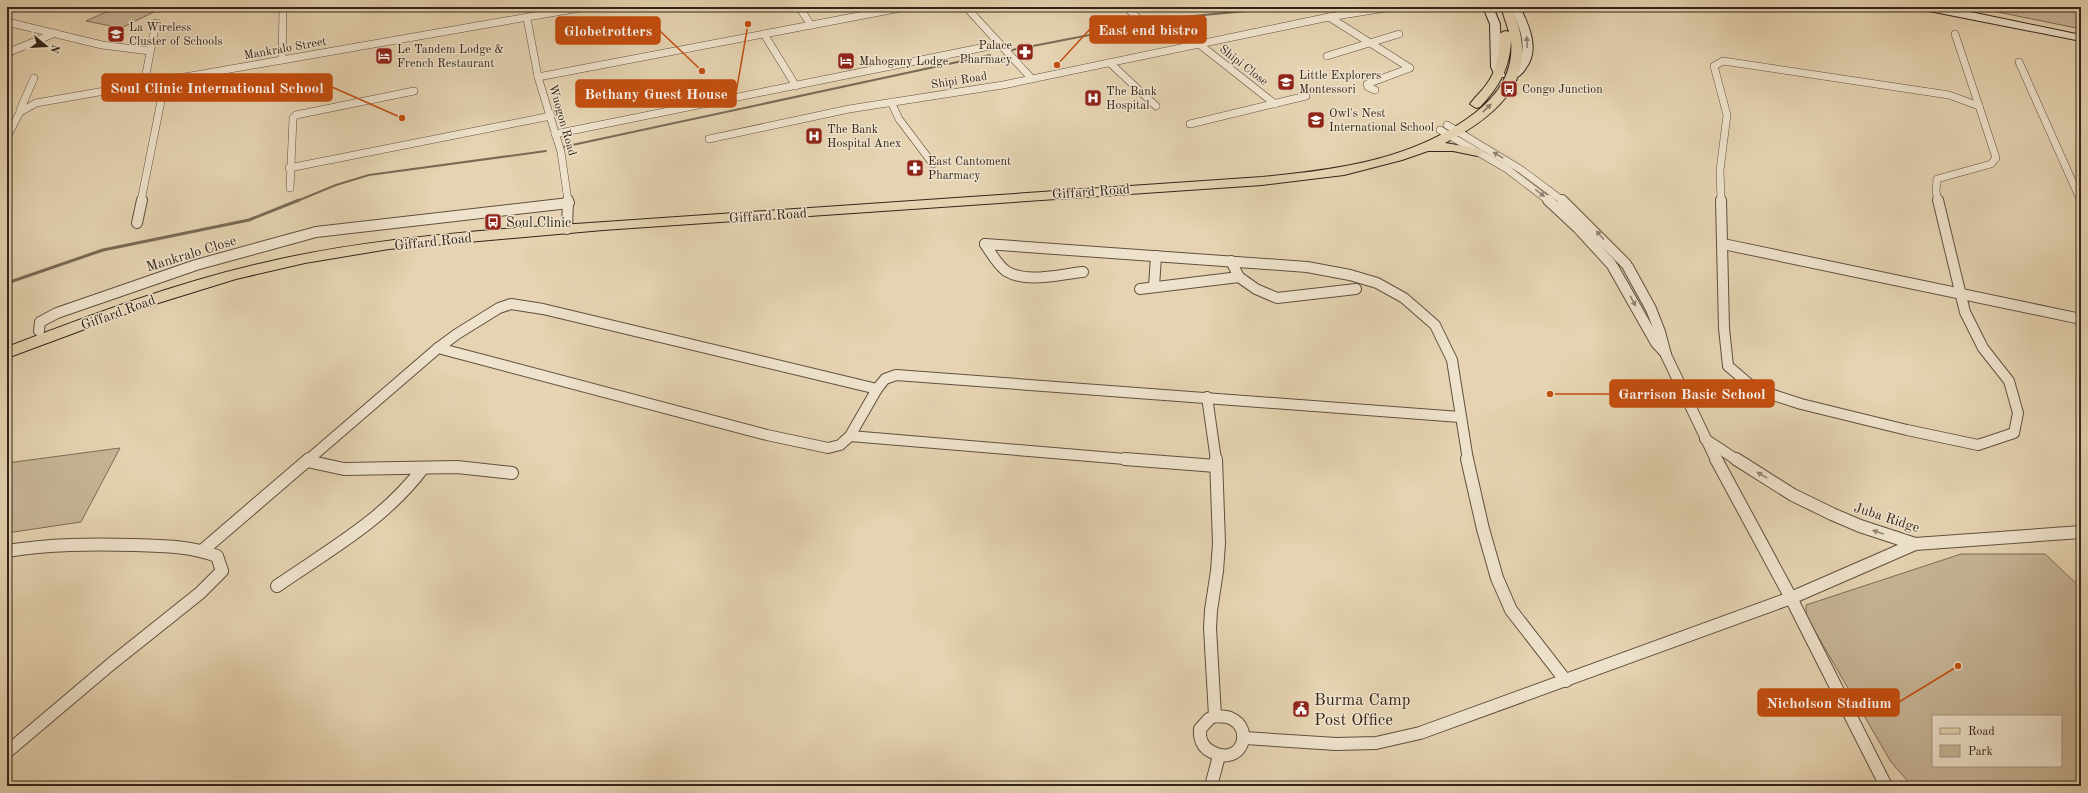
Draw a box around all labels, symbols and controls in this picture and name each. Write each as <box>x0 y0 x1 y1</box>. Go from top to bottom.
callout: East end bistro <box>1090 16 1206 43</box>
callout: Globetrotters <box>556 17 660 44</box>
place label: La Wireless Cluster of Schools <box>129 22 223 48</box>
school or university icon: La Wireless Cluster of Schools <box>106 24 126 44</box>
text: East end bistro <box>1098 24 1198 39</box>
text: Globetrotters <box>564 25 652 40</box>
north arrow <box>26 26 66 66</box>
one-way arrow <box>1524 35 1530 48</box>
street label: Mankralo Street <box>243 36 328 62</box>
place label: Palace Pharmacy <box>959 40 1013 66</box>
pharmacy icon: Palace Pharmacy <box>1015 42 1035 62</box>
text: N <box>47 43 61 55</box>
street label: Shipi Close <box>1217 43 1270 89</box>
place label: Le Tandem Lodge & French Restaurant <box>397 44 504 70</box>
hotel icon: Le Tandem Lodge & French Restaurant <box>374 46 394 66</box>
hotel icon: Mahogany Lodge <box>836 51 856 71</box>
place label: Mahogany Lodge <box>859 56 949 68</box>
place label: Little Explorers Montessori <box>1299 70 1381 96</box>
street label: Shipi Road <box>930 71 988 91</box>
school or university icon: Little Explorers Montessori <box>1276 72 1296 92</box>
callout: Soul Clinic International School <box>102 74 332 101</box>
bus stop icon: Congo Junction <box>1499 79 1519 99</box>
callout: Bethany Guest House <box>576 80 736 107</box>
text: Soul Clinic International School <box>110 82 324 97</box>
street label: Wuogon Road <box>546 83 578 157</box>
place label: Congo Junction <box>1522 84 1603 96</box>
place label: The Bank Hospital <box>1106 86 1157 112</box>
text: Bethany Guest House <box>584 88 728 103</box>
hospital icon: The Bank Hospital <box>1083 88 1103 108</box>
one-way arrow <box>1482 103 1492 113</box>
place label: Owl's Nest International School <box>1329 108 1434 134</box>
school or university icon: Owl's Nest International School <box>1306 110 1326 130</box>
place label: The Bank Hospital Anex <box>827 124 901 150</box>
hospital icon: The Bank Hospital Anex <box>804 126 824 146</box>
one-way arrow <box>1492 151 1504 158</box>
place label: East Cantoment Pharmacy <box>928 156 1011 182</box>
pharmacy icon: East Cantoment Pharmacy <box>905 158 925 178</box>
street label: Giffard Road <box>1052 182 1131 202</box>
one-way arrow <box>1534 189 1545 197</box>
street label: Giffard Road <box>729 206 808 226</box>
bus stop icon: Soul Clinic <box>483 212 503 232</box>
place label: Soul Clinic <box>506 216 571 230</box>
one-way arrow <box>1595 230 1604 240</box>
street label: Giffard Road <box>393 231 473 253</box>
street label: Mankralo Close <box>145 234 238 274</box>
street label: Giffard Road <box>79 293 157 333</box>
one-way arrow <box>1629 295 1636 307</box>
callout: Garrison Basic School <box>1610 380 1774 407</box>
text: Garrison Basic School <box>1618 388 1766 403</box>
one-way arrow <box>1756 472 1768 479</box>
street label: Juba Ridge <box>1852 501 1921 535</box>
one-way arrow <box>1872 529 1884 535</box>
callout: Nicholson Stadium <box>1758 689 1899 716</box>
place label: Burma Camp Post Office <box>1314 692 1411 729</box>
text: Nicholson Stadium <box>1766 697 1892 712</box>
public building icon: Burma Camp Post Office <box>1291 699 1311 719</box>
legend <box>1932 715 2062 767</box>
text: Road <box>1968 726 1995 738</box>
text: Park <box>1968 746 1993 758</box>

